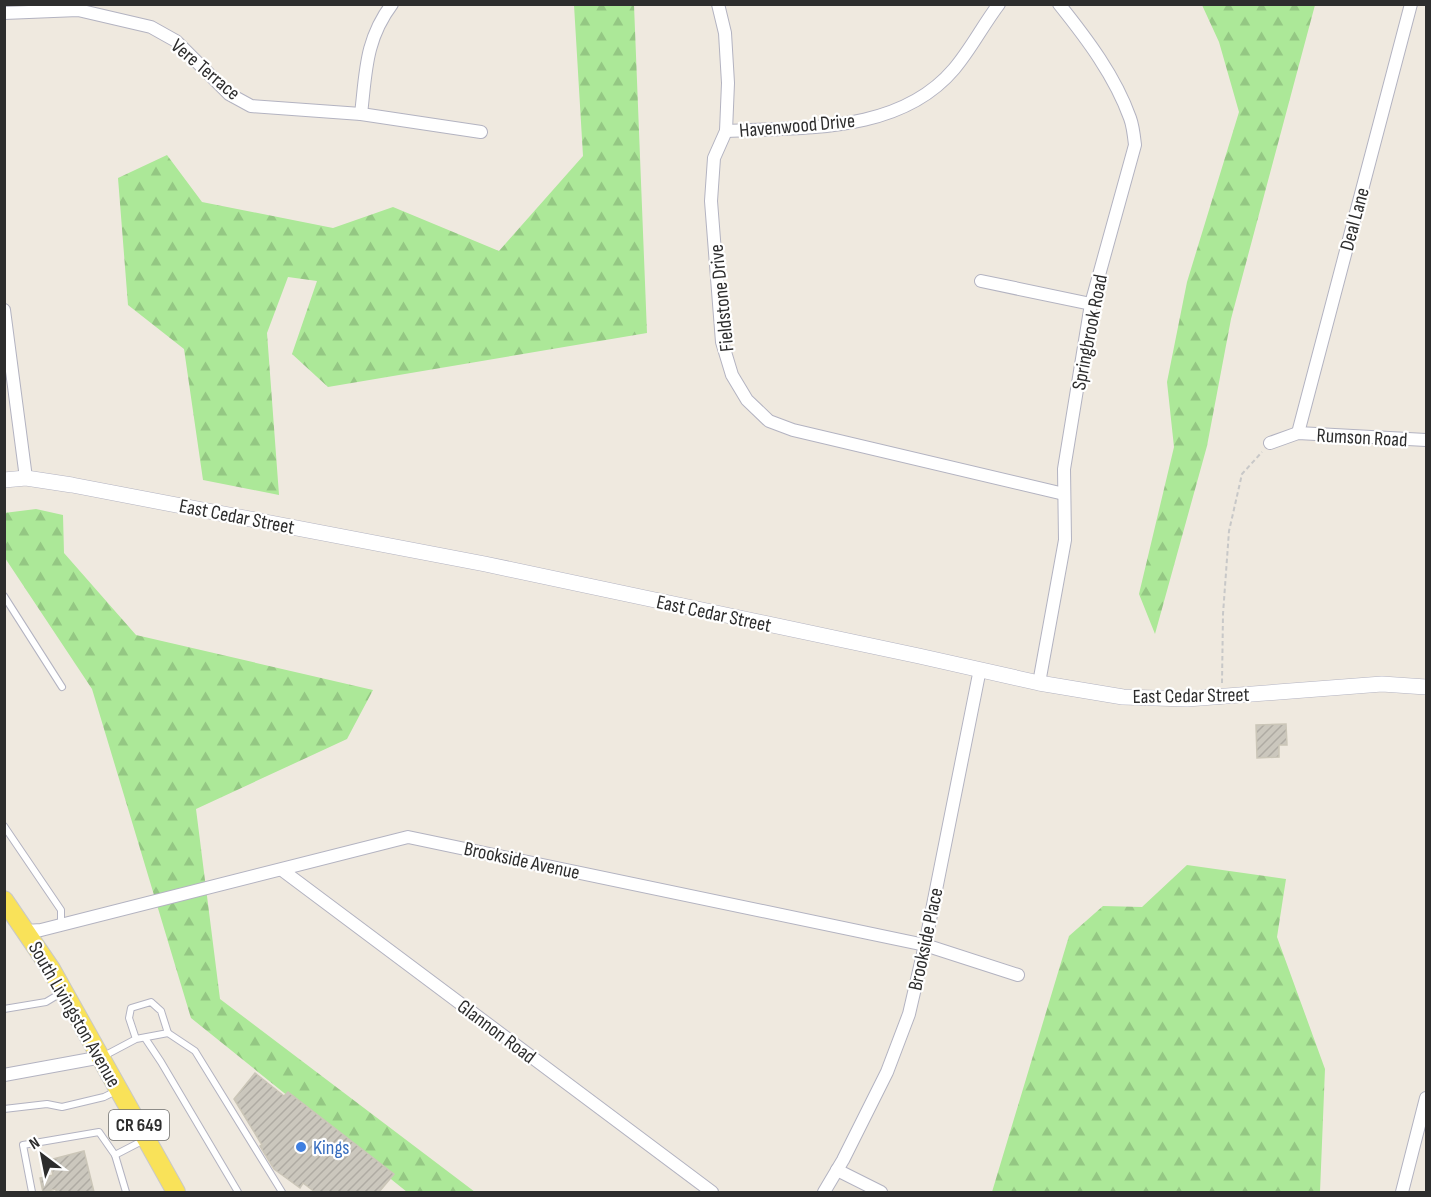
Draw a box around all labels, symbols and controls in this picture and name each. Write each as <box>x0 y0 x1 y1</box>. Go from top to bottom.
street label: Vere Terrace <box>166 34 245 106</box>
street label: Havenwood Drive <box>738 109 856 143</box>
street label: Deal Lane <box>1335 185 1375 253</box>
street label: Fieldstone Drive <box>704 243 740 353</box>
street label: Springbrook Road <box>1067 272 1113 392</box>
street label: Rumson Road <box>1316 424 1408 452</box>
street label: East Cedar Street <box>177 494 296 540</box>
street label: East Cedar Street <box>654 590 773 638</box>
street label: East Cedar Street <box>1132 683 1250 709</box>
street label: Brookside Avenue <box>462 837 582 885</box>
street label: Brookside Place <box>903 886 949 993</box>
street label: South Livingston Avenue <box>23 937 126 1092</box>
street label: Glannon Road <box>452 995 540 1069</box>
road number: CR 649 <box>109 1110 169 1140</box>
north arrow <box>12 1125 72 1185</box>
text: N <box>26 1133 44 1154</box>
place label: Kings <box>313 1136 350 1160</box>
marker: Kings <box>294 1140 308 1154</box>

